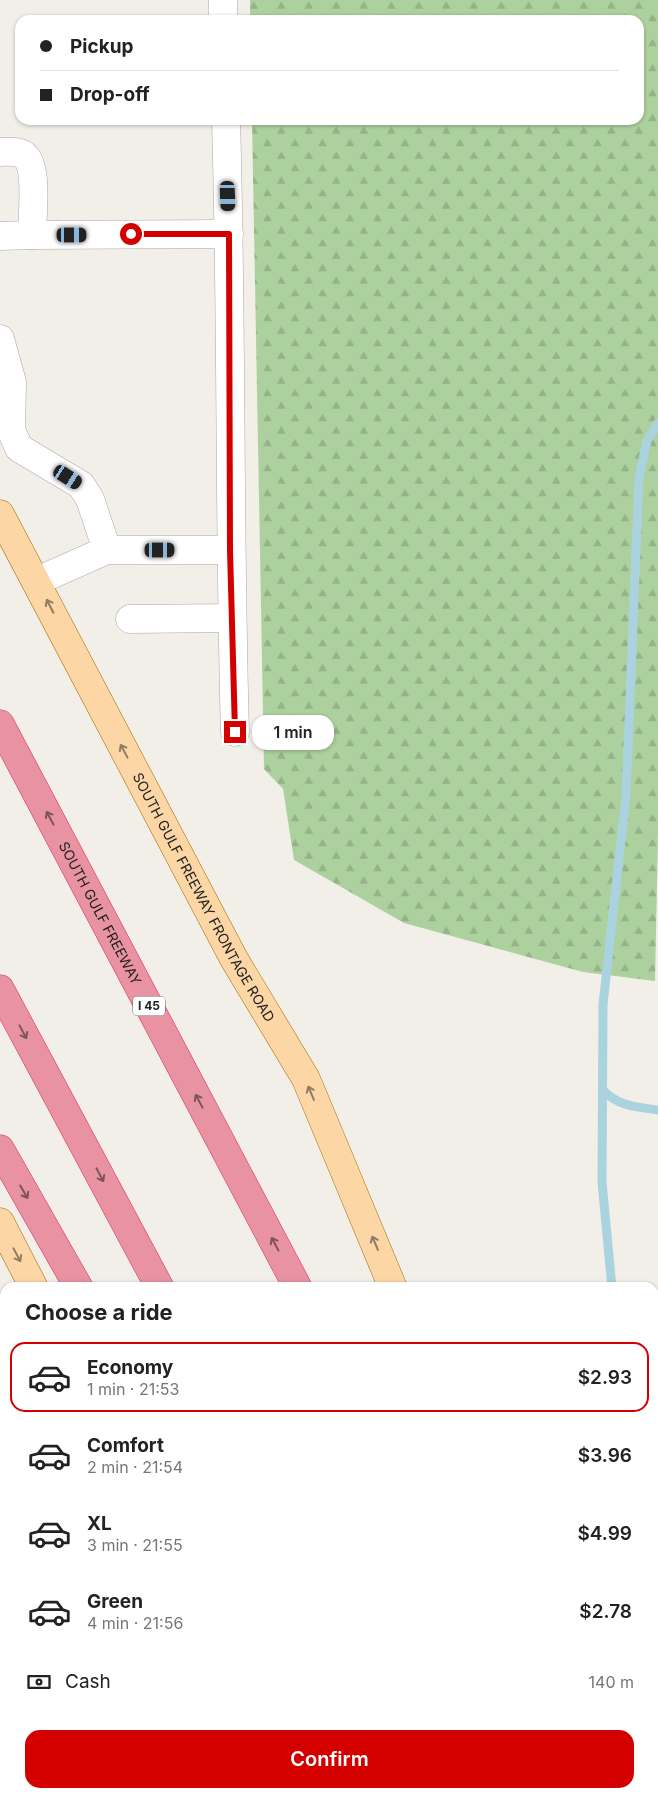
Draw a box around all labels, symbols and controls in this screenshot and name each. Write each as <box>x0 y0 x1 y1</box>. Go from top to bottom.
text: Pickup <box>70 35 133 58</box>
text: Drop-off <box>70 83 150 106</box>
car <box>219 181 236 211</box>
route start <box>120 223 142 245</box>
car <box>57 228 87 243</box>
car <box>51 463 84 491</box>
car <box>145 543 175 558</box>
one-way arrow <box>45 599 55 614</box>
callout: 1 min <box>252 714 335 750</box>
route end <box>224 721 246 743</box>
text: 1 min <box>273 722 313 742</box>
one-way arrow <box>119 744 128 759</box>
street label: SOUTH GULF FREEWAY FRONTAGE ROAD <box>129 769 279 1025</box>
one-way arrow <box>45 811 54 826</box>
street label: SOUTH GULF FREEWAY <box>56 838 145 988</box>
road number: I 45 <box>133 996 165 1016</box>
one-way arrow <box>18 1024 28 1039</box>
one-way arrow <box>306 1086 316 1101</box>
one-way arrow <box>194 1094 203 1109</box>
one-way arrow <box>96 1167 105 1182</box>
one-way arrow <box>19 1184 29 1199</box>
one-way arrow <box>369 1236 379 1251</box>
one-way arrow <box>270 1238 280 1252</box>
one-way arrow <box>12 1247 22 1262</box>
text: Choose a ride <box>25 1299 173 1325</box>
icon: car <box>27 1355 72 1400</box>
text: Economy <box>87 1356 173 1379</box>
text: $2.93 <box>578 1366 632 1389</box>
text: 1 min · 21:53 <box>87 1379 179 1399</box>
icon: car <box>27 1433 72 1478</box>
text: Comfort <box>87 1434 164 1457</box>
text: $3.96 <box>578 1444 632 1467</box>
text: 2 min · 21:54 <box>87 1457 183 1477</box>
icon: car <box>27 1511 72 1556</box>
text: XL <box>87 1512 112 1535</box>
text: $4.99 <box>577 1522 632 1545</box>
text: 3 min · 21:55 <box>87 1535 183 1555</box>
icon: car <box>27 1589 72 1634</box>
text: Green <box>87 1590 143 1613</box>
text: $2.78 <box>579 1600 632 1623</box>
text: 4 min · 21:56 <box>87 1613 183 1633</box>
icon: cash <box>25 1668 53 1696</box>
text: Cash <box>65 1670 111 1693</box>
text: 140 m <box>589 1672 634 1692</box>
button: Confirm <box>25 1730 634 1788</box>

